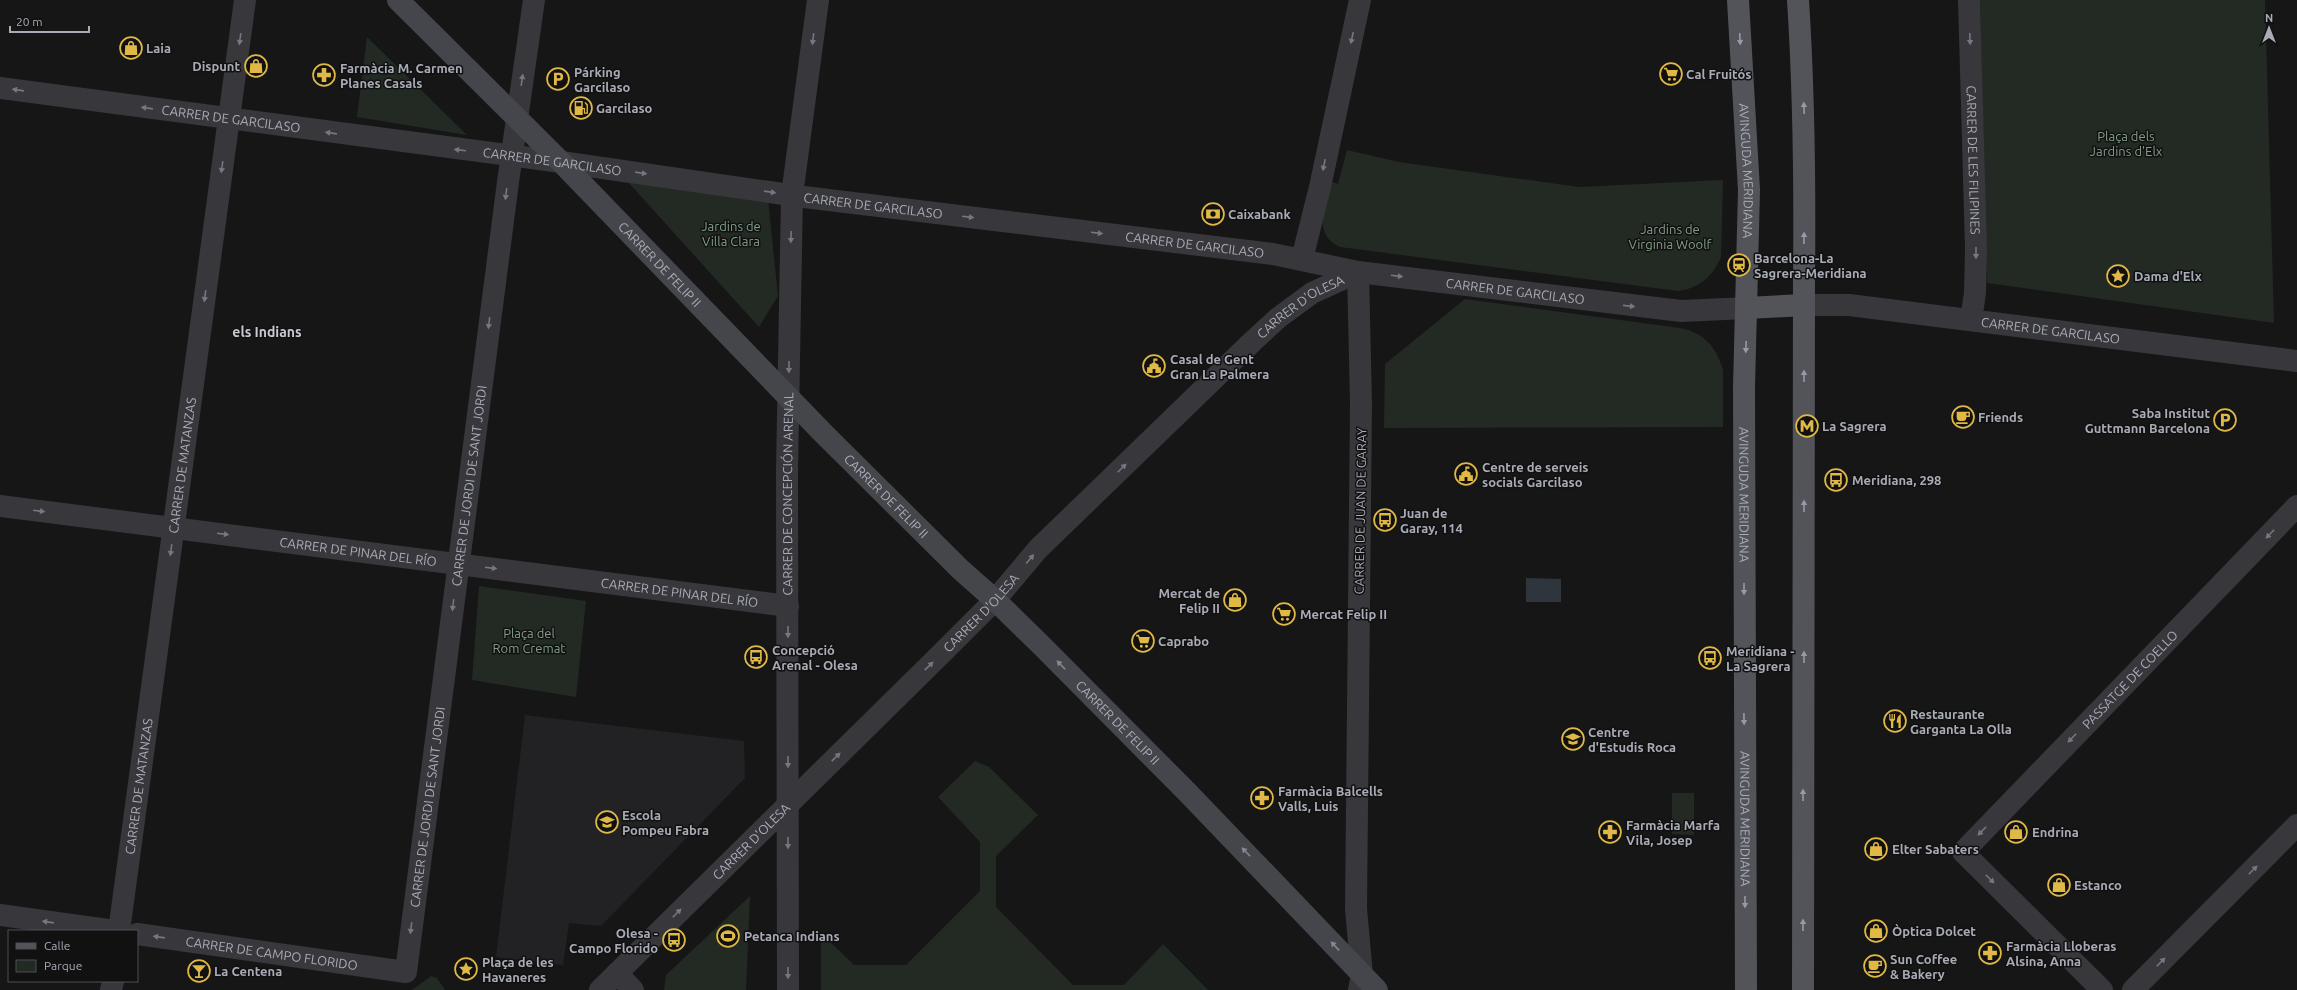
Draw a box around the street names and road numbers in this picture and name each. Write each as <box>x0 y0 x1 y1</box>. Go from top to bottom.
street label: CARRER DE LES FILIPINES <box>1964 85 1983 235</box>
street label: CARRER DE GARCILASO <box>161 102 301 135</box>
street label: AVINGUDA MERIDIANA <box>1737 103 1756 239</box>
street label: CARRER DE GARCILASO <box>482 145 622 178</box>
street label: CARRER DE GARCILASO <box>803 190 943 221</box>
street label: CARRER DE FELIP II <box>616 219 704 309</box>
street label: CARRER DE GARCILASO <box>1125 229 1265 260</box>
street label: CARRER D'OLESA <box>1254 272 1347 341</box>
street label: CARRER DE GARCILASO <box>1445 276 1585 306</box>
street label: CARRER DE GARCILASO <box>1980 315 2121 346</box>
street label: CARRER DE JORDI DE SANT JORDI <box>449 384 489 587</box>
street label: CARRER DE CONCEPCIÓN ARENAL <box>780 392 795 596</box>
street label: CARRER DE MATANZAS <box>166 396 198 534</box>
street label: CARRER DE JUAN DE GARAY <box>1352 427 1368 595</box>
street label: AVINGUDA MERIDIANA <box>1737 427 1752 563</box>
street label: CARRER DE FELIP II <box>842 451 931 540</box>
street label: CARRER DE PINAR DEL RÍO <box>279 535 438 568</box>
street label: CARRER D'OLESA <box>940 570 1021 655</box>
street label: CARRER DE PINAR DEL RÍO <box>600 575 759 609</box>
street label: PASSATGE DE COELLO <box>2079 627 2180 731</box>
street label: CARRER DE FELIP II <box>1073 678 1162 767</box>
street label: CARRER DE JORDI DE SANT JORDI <box>407 706 447 908</box>
street label: CARRER DE MATANZAS <box>122 717 155 855</box>
street label: AVINGUDA MERIDIANA <box>1738 751 1753 887</box>
street label: CARRER D'OLESA <box>710 800 793 882</box>
street label: CARRER DE CAMPO FLORIDO <box>185 934 359 972</box>

